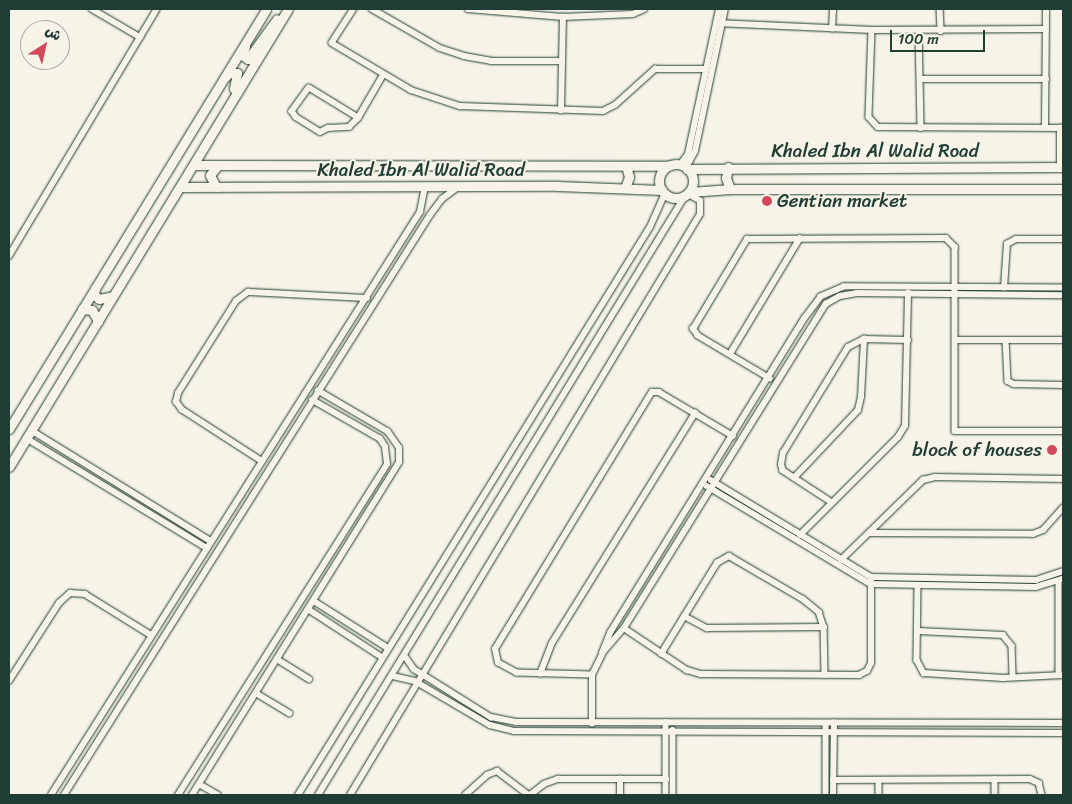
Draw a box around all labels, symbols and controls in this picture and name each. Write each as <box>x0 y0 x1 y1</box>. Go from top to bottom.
text: ش <box>40 18 67 48</box>
north arrow <box>20 20 70 70</box>
scale bar <box>892 20 987 52</box>
text: 100 m <box>898 26 939 52</box>
street label: Khaled Ibn Al Walid Road <box>771 140 979 162</box>
street label: Khaled Ibn Al Walid Road <box>317 159 525 181</box>
place label: Gentian market <box>777 190 907 212</box>
marker: Gentian market <box>761 195 773 207</box>
place label: block of houses <box>914 439 1042 461</box>
marker: block of houses <box>1046 444 1058 456</box>

